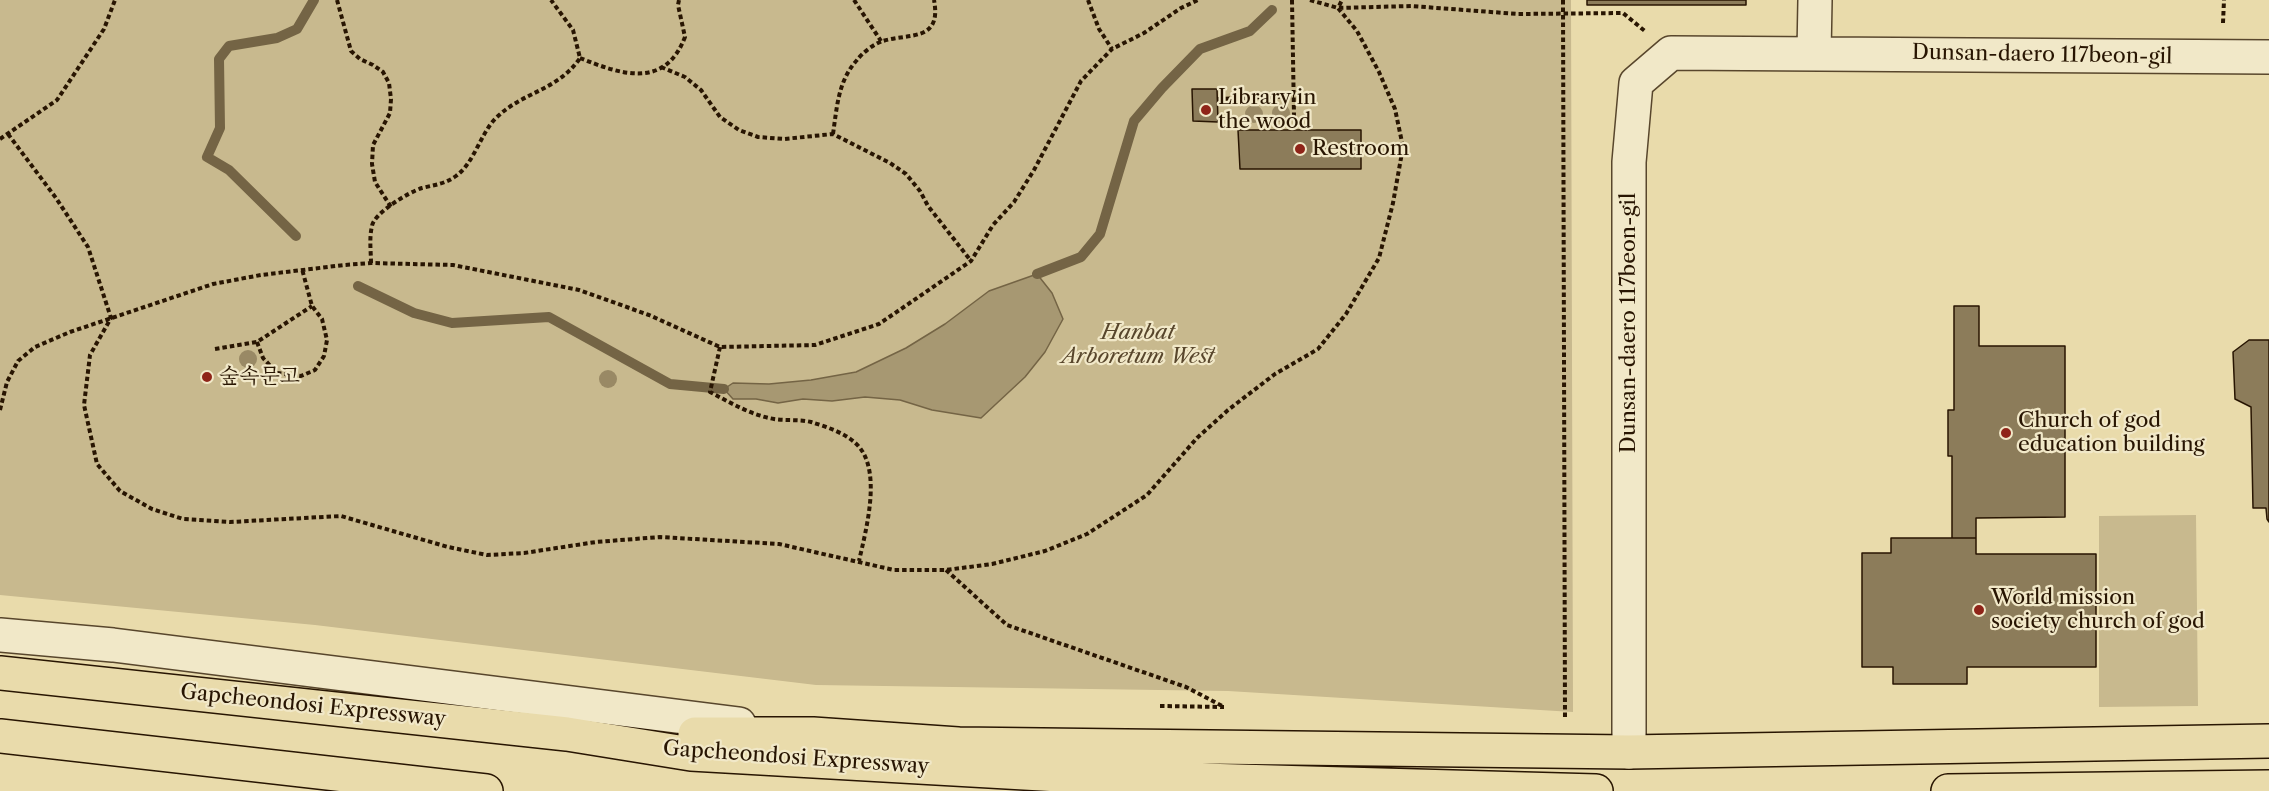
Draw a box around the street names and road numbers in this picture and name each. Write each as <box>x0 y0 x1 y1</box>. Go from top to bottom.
street label: Dunsan-daero 117beon-gil <box>1912 40 2172 70</box>
street label: Dunsan-daero 117beon-gil <box>1616 193 1642 453</box>
street label: Gapcheondosi Expressway <box>179 680 447 732</box>
street label: Gapcheondosi Expressway <box>662 736 930 780</box>

